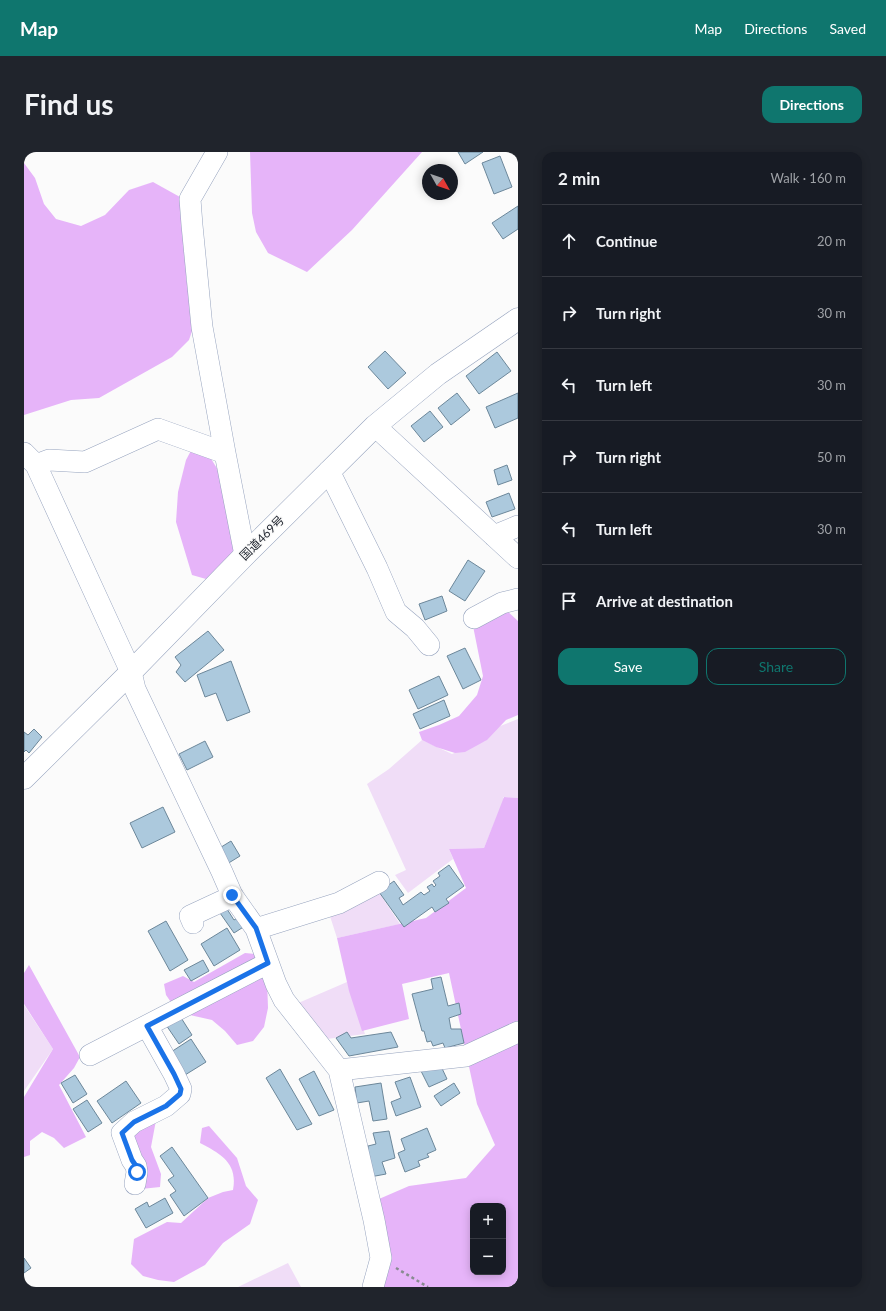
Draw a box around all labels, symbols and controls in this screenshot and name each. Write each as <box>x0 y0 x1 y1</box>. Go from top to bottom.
text: Map <box>20 17 58 40</box>
text: Map <box>695 20 722 37</box>
text: Directions <box>744 20 807 37</box>
text: Saved <box>829 20 866 37</box>
button: Directions <box>762 86 862 123</box>
text: Find us <box>24 87 114 121</box>
north arrow <box>422 164 458 200</box>
text: 2 min <box>558 168 600 189</box>
text: Walk · 160 m <box>770 170 846 186</box>
icon: ahead <box>558 230 580 252</box>
text: Continue <box>596 232 657 250</box>
text: 20 m <box>817 233 846 249</box>
icon: right <box>558 302 580 324</box>
text: Turn right <box>596 304 661 322</box>
text: 30 m <box>817 305 846 321</box>
icon: left <box>558 374 580 396</box>
text: Turn left <box>596 376 652 394</box>
text: 30 m <box>817 377 846 393</box>
icon: right <box>558 446 580 468</box>
text: Turn right <box>596 448 661 466</box>
text: 50 m <box>817 449 846 465</box>
street label: 国道469号 <box>236 512 287 563</box>
icon: left <box>558 518 580 540</box>
text: Turn left <box>596 520 652 538</box>
text: 30 m <box>817 521 846 537</box>
icon: arrive <box>558 590 580 612</box>
text: Arrive at destination <box>596 592 733 610</box>
button: Save <box>558 648 698 685</box>
button: Share <box>706 648 846 685</box>
route end <box>223 886 241 904</box>
route start <box>128 1163 146 1181</box>
map controls <box>470 1203 506 1275</box>
button: + <box>470 1203 506 1239</box>
button: − <box>470 1239 506 1275</box>

